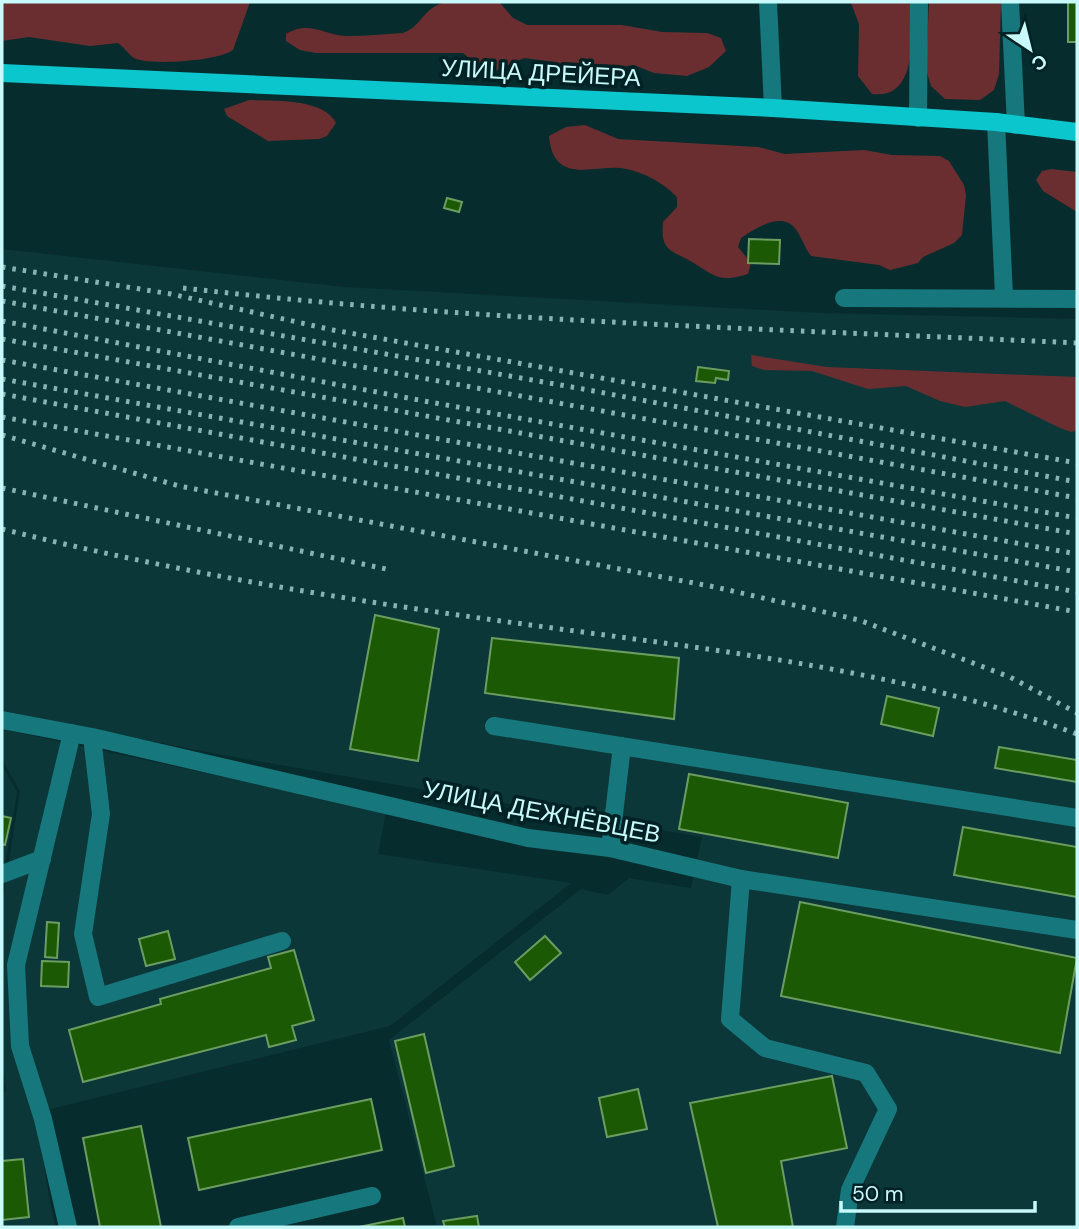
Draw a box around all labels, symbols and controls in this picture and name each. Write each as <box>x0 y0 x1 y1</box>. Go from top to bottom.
north arrow <box>995 14 1065 84</box>
text: С <box>1026 48 1052 77</box>
street label: УЛИЦА ДРЕЙЕРА <box>441 52 641 93</box>
street label: УЛИЦА ДЕЖНЁВЦЕВ <box>421 773 663 850</box>
scale bar <box>841 1170 1035 1214</box>
text: 50 m <box>852 1180 903 1208</box>

